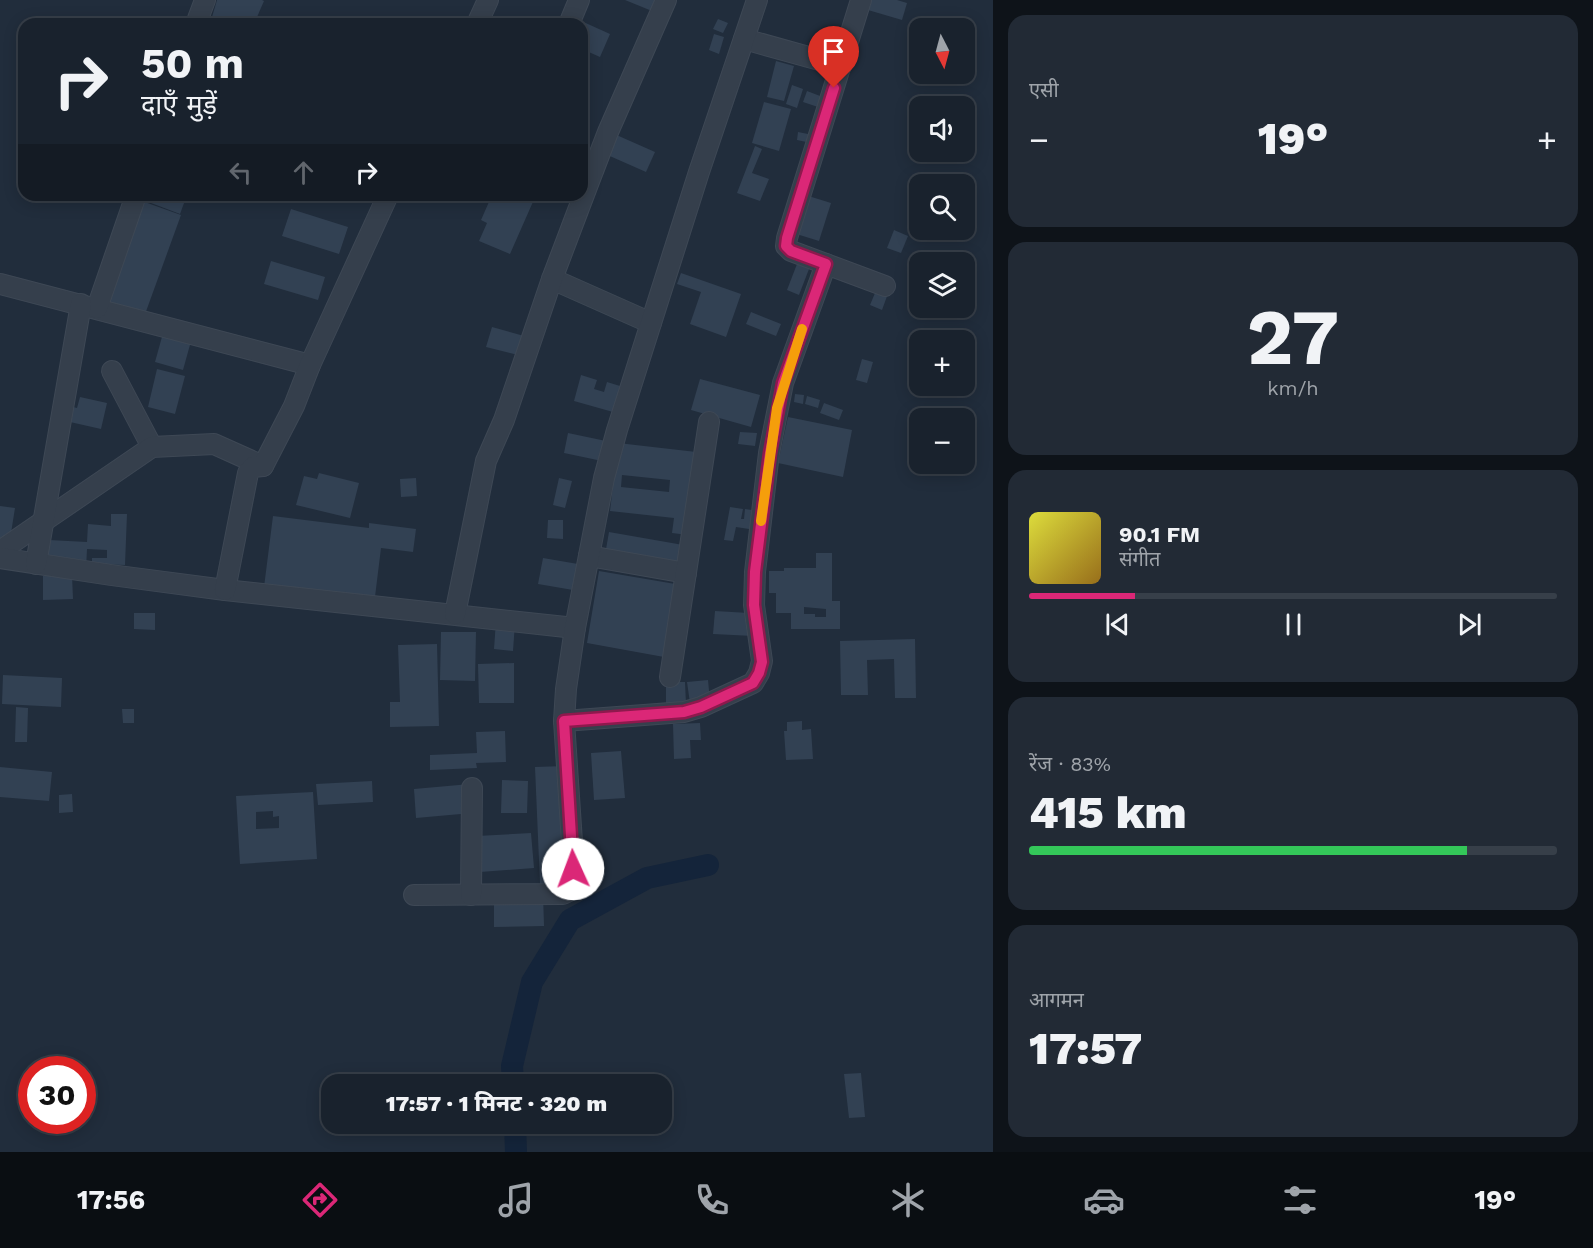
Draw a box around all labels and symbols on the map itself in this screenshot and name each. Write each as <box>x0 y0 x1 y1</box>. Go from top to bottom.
north arrow <box>909 18 975 84</box>
pin <box>808 26 859 88</box>
position arrow <box>541 837 605 901</box>
speed limit sign: 30 <box>18 1056 96 1134</box>

